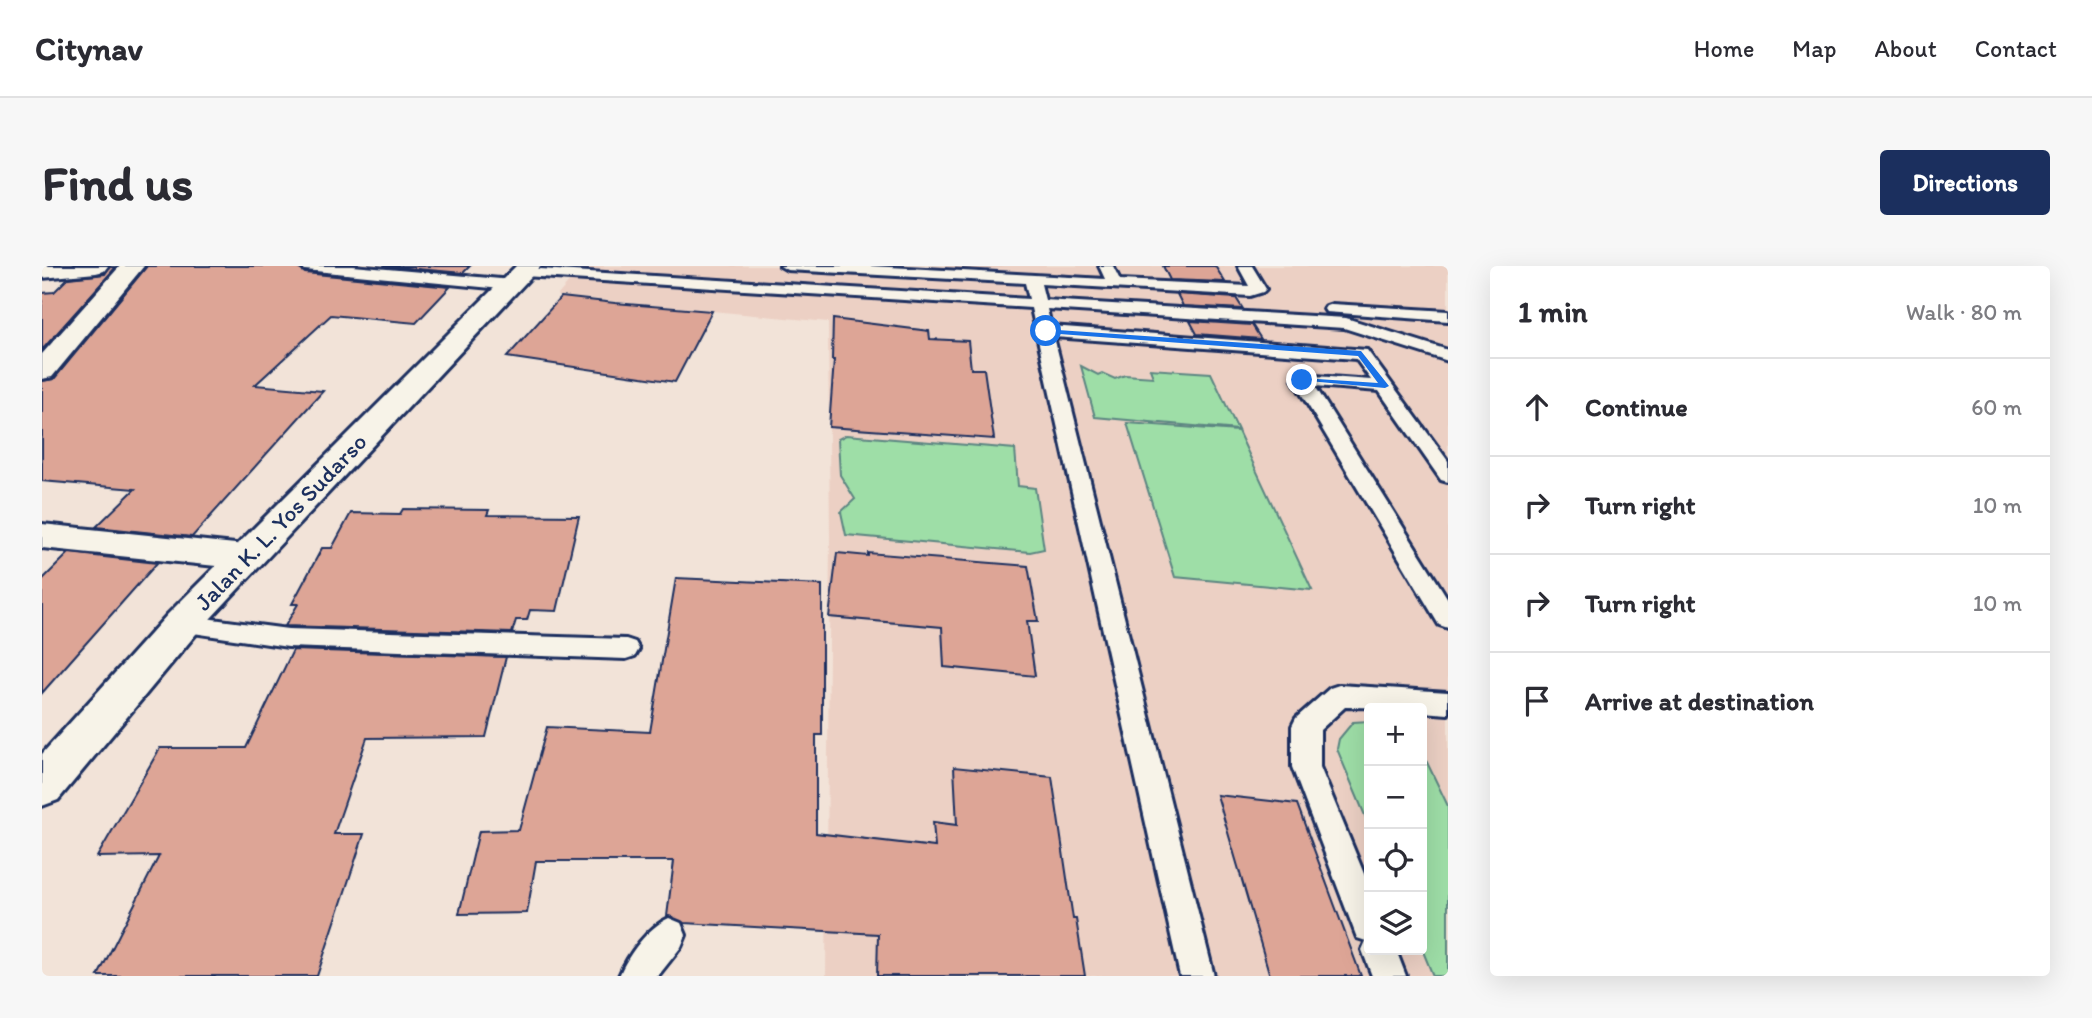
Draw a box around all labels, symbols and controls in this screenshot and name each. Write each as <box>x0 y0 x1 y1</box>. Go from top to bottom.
text: Citynav <box>35 29 143 68</box>
text: Home <box>1694 34 1754 63</box>
text: Map <box>1792 34 1836 63</box>
text: About <box>1874 34 1937 63</box>
text: Contact <box>1975 34 2057 63</box>
button: Directions <box>1880 150 2050 215</box>
text: Find us <box>42 153 193 212</box>
text: 1 min <box>1518 293 1588 330</box>
text: Walk · 80 m <box>1906 298 2022 326</box>
route start <box>1030 315 1061 346</box>
route end <box>1286 364 1317 395</box>
icon: ahead <box>1518 388 1556 426</box>
text: Continue <box>1585 391 1688 423</box>
text: 60 m <box>1971 393 2022 421</box>
street label: Jalan K. L. Yos Sudarso <box>189 427 373 616</box>
icon: right <box>1518 486 1556 524</box>
text: Turn right <box>1585 489 1696 521</box>
text: 10 m <box>1973 491 2022 519</box>
icon: right <box>1518 584 1556 622</box>
text: Turn right <box>1585 587 1696 619</box>
text: 10 m <box>1973 589 2022 617</box>
icon: arrive <box>1518 682 1556 720</box>
text: Arrive at destination <box>1585 685 1814 717</box>
map controls <box>1364 703 1427 955</box>
button: + <box>1364 703 1427 766</box>
button: − <box>1364 766 1427 829</box>
button: locate <box>1364 829 1427 892</box>
button: layers <box>1364 892 1427 955</box>

